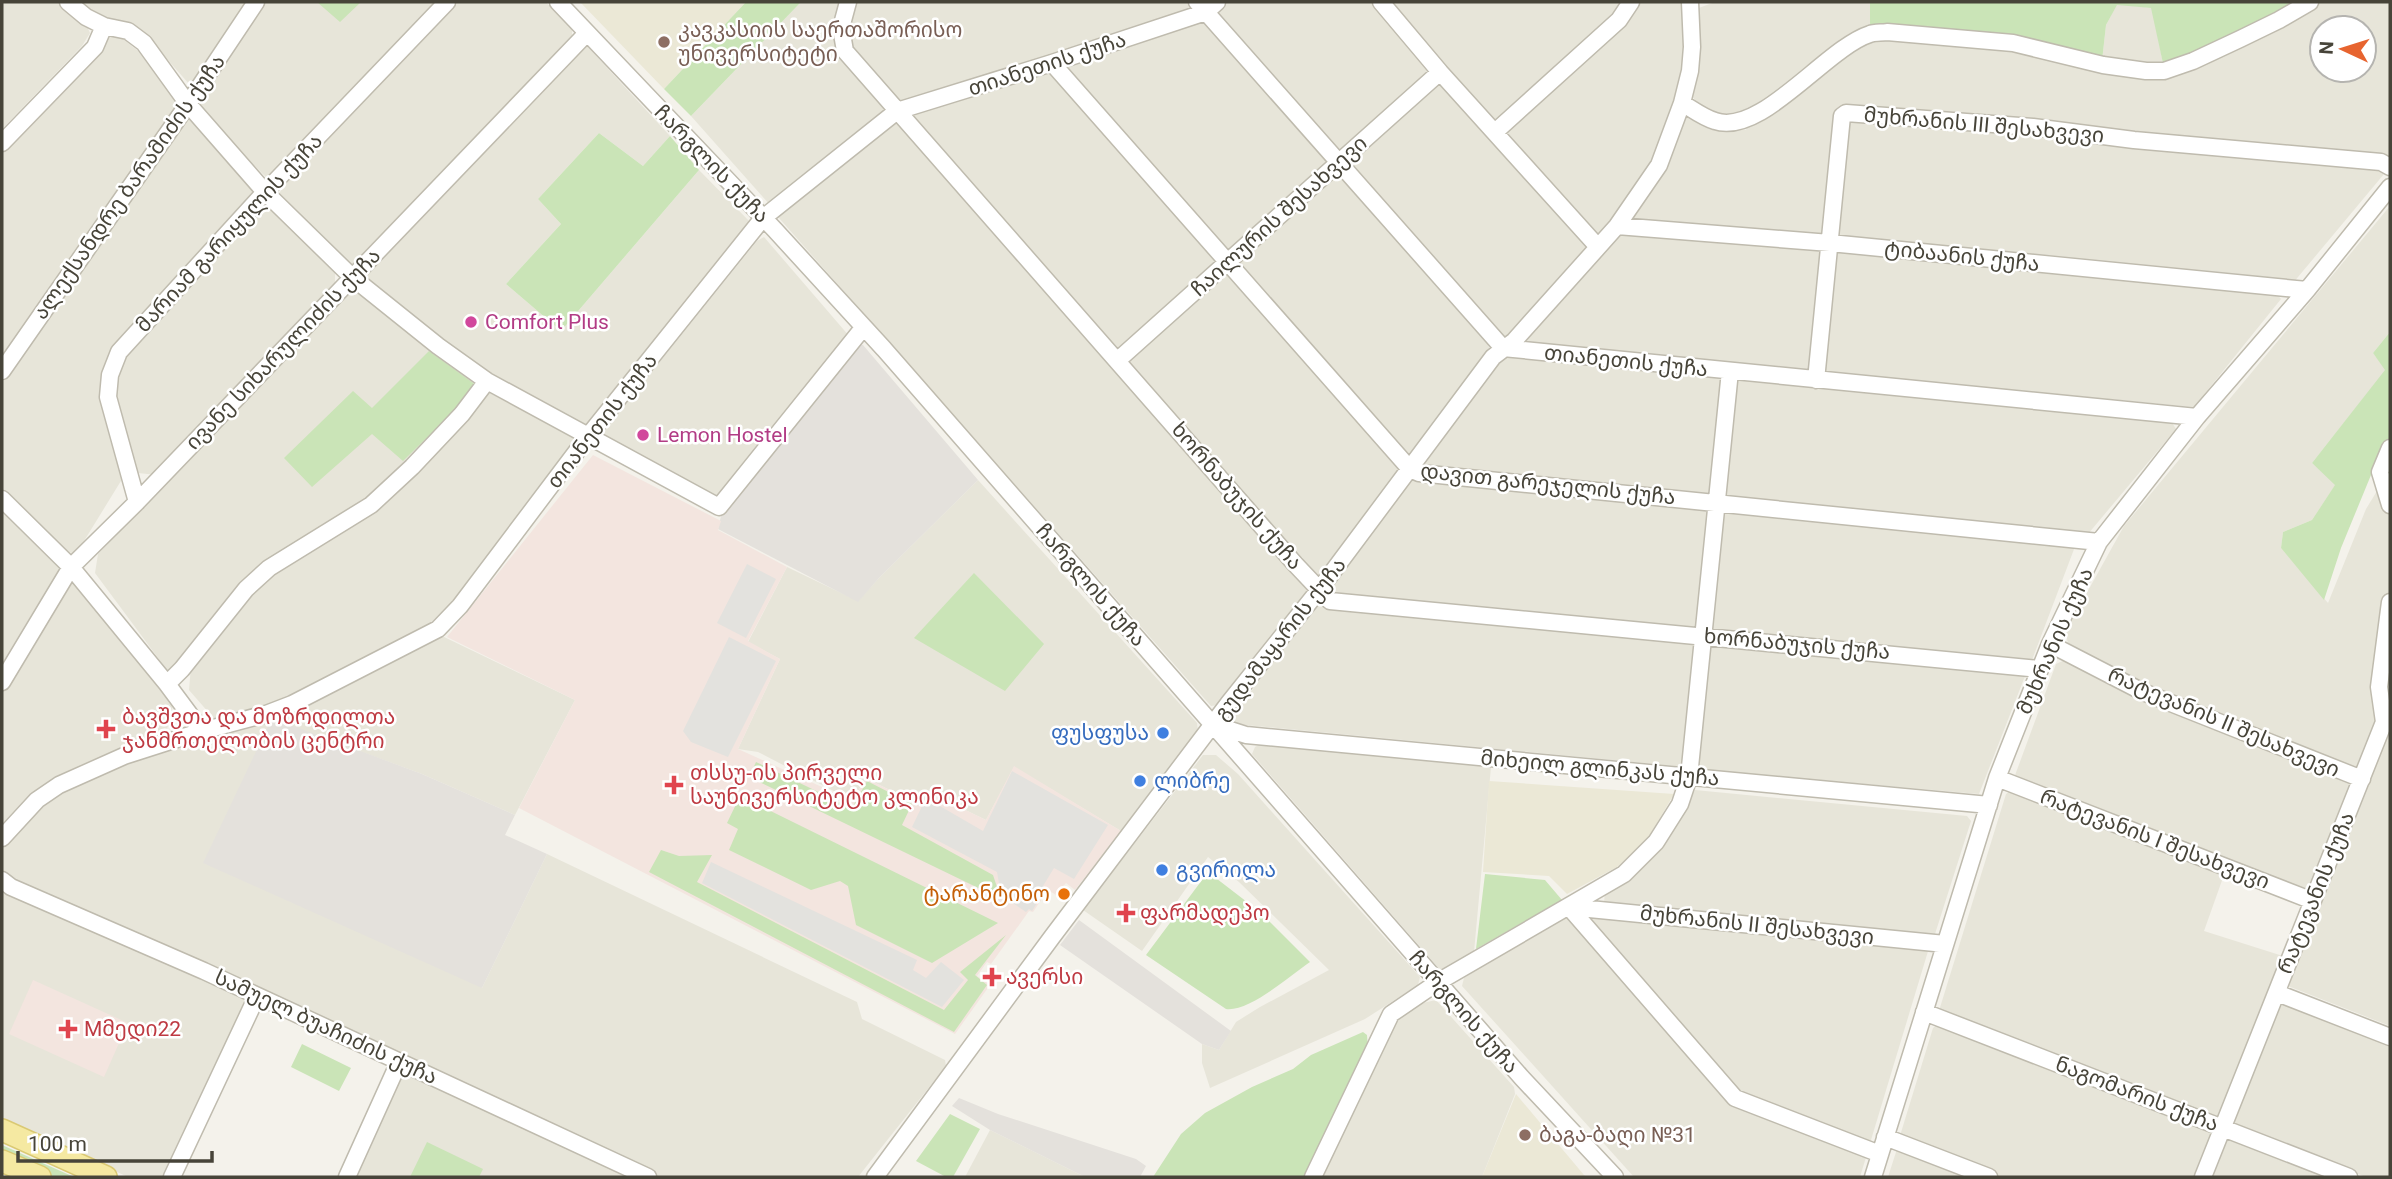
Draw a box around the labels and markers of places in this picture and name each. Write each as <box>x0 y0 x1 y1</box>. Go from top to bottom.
place label: კავკასიის საერთაშორისო უნივერსიტეტი <box>678 18 962 66</box>
marker: კავკასიის საერთაშორისო უნივერსიტეტი <box>656 34 672 50</box>
place label: Comfort Plus <box>485 310 609 334</box>
marker: Comfort Plus <box>463 314 479 330</box>
place label: Lemon Hostel <box>657 423 788 447</box>
marker: Lemon Hostel <box>635 427 651 443</box>
place label: ბავშვთა და მოზრდილთა ჯანმრთელობის ცენტრი <box>122 705 395 754</box>
marker: ბავშვთა და მოზრდილთა ჯანმრთელობის ცენტრი <box>96 719 116 739</box>
place label: ფუსფუსა <box>1051 721 1149 745</box>
marker: ფუსფუსა <box>1155 725 1171 741</box>
place label: თსსუ-ის პირველი საუნივერსიტეტო კლინიკა <box>690 761 979 810</box>
place label: ლიბრე <box>1154 769 1231 794</box>
marker: ლიბრე <box>1132 773 1148 789</box>
marker: თსსუ-ის პირველი საუნივერსიტეტო კლინიკა <box>664 775 684 795</box>
place label: გვირილა <box>1176 858 1276 883</box>
marker: გვირილა <box>1154 862 1170 878</box>
place label: ტარანტინო <box>923 882 1050 906</box>
marker: ტარანტინო <box>1056 886 1072 902</box>
place label: ფარმადეპო <box>1140 901 1270 926</box>
marker: ფარმადეპო <box>1118 905 1134 921</box>
place label: ავერსი <box>1006 965 1083 989</box>
marker: ავერსი <box>984 969 1000 985</box>
place label: Mმედი22 <box>84 1017 181 1042</box>
marker: Mმედი22 <box>58 1019 78 1039</box>
place label: ბაგა-ბაღი №31 <box>1539 1123 1696 1148</box>
marker: ბაგა-ბაღი №31 <box>1517 1127 1533 1143</box>

